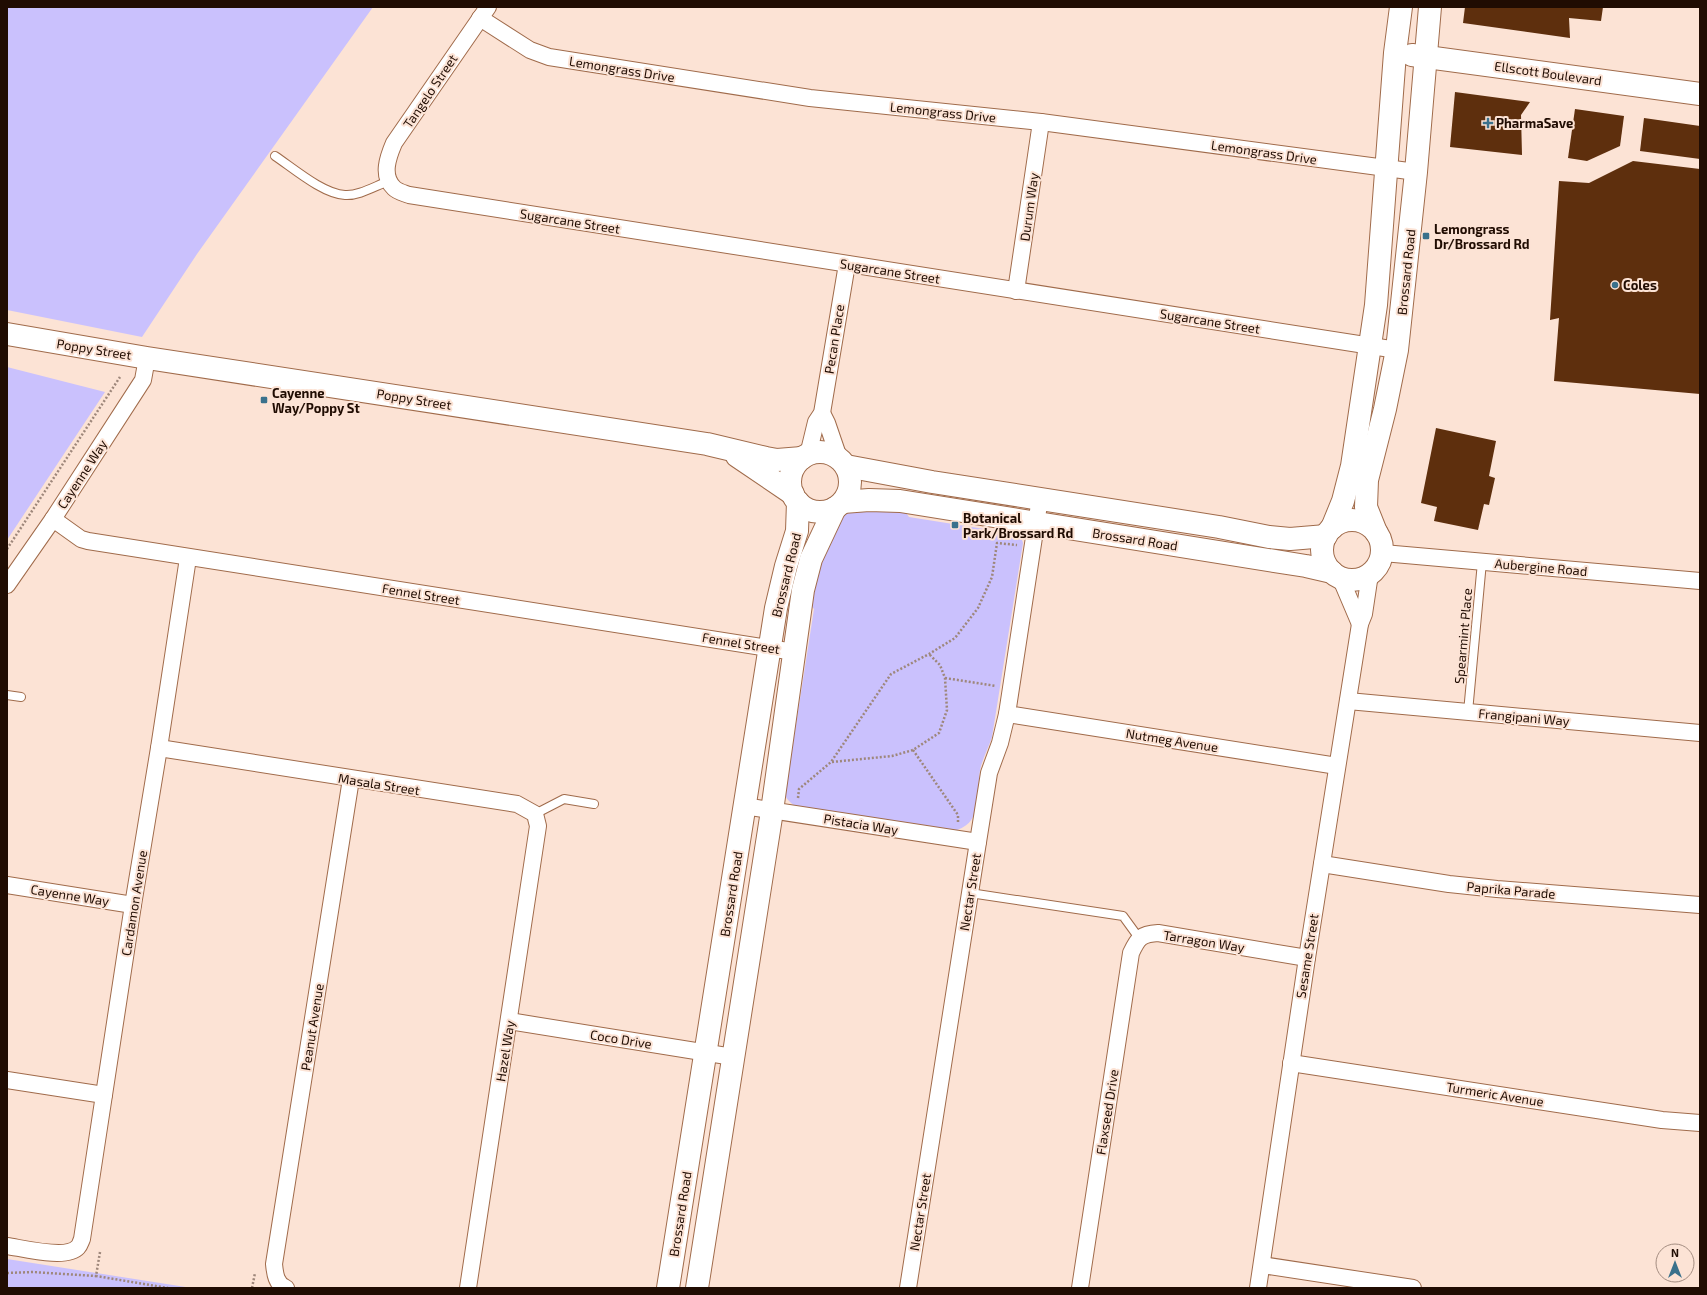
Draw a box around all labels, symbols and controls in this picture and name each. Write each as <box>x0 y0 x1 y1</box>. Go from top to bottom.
street label: Tangelo Street <box>399 51 461 131</box>
street label: Lemongrass Drive <box>568 53 676 85</box>
street label: Ellscott Boulevard <box>1493 58 1603 88</box>
street label: Lemongrass Drive <box>889 98 997 126</box>
place label: PharmaSave <box>1496 115 1573 131</box>
marker: PharmaSave <box>1483 118 1493 128</box>
street label: Lemongrass Drive <box>1210 137 1318 167</box>
street label: Durum Way <box>1016 172 1042 242</box>
street label: Sugarcane Street <box>519 205 621 237</box>
place label: Lemongrass Dr/Brossard Rd <box>1434 221 1530 252</box>
street label: Brossard Road <box>1394 228 1418 316</box>
marker: Lemongrass Dr/Brossard Rd <box>1421 231 1431 241</box>
street label: Sugarcane Street <box>839 255 941 287</box>
place label: Coles <box>1623 277 1657 293</box>
marker: Coles <box>1610 280 1620 290</box>
street label: Pecan Place <box>821 303 847 375</box>
street label: Sugarcane Street <box>1159 305 1261 337</box>
street label: Poppy Street <box>55 335 133 363</box>
place label: Cayenne Way/Poppy St <box>272 385 360 416</box>
street label: Poppy Street <box>375 385 453 413</box>
marker: Cayenne Way/Poppy St <box>259 395 269 405</box>
street label: Cayenne Way <box>54 436 110 512</box>
place label: Botanical Park/Brossard Rd <box>963 510 1073 541</box>
marker: Botanical Park/Brossard Rd <box>950 520 960 530</box>
street label: Brossard Road <box>1091 524 1179 554</box>
street label: Brossard Road <box>768 531 804 619</box>
street label: Aubergine Road <box>1494 555 1588 579</box>
street label: Fennel Street <box>381 580 461 608</box>
street label: Spearmint Place <box>1451 587 1475 685</box>
street label: Fennel Street <box>701 629 781 657</box>
street label: Frangipani Way <box>1478 705 1570 729</box>
street label: Nutmeg Avenue <box>1125 725 1219 755</box>
street label: Masala Street <box>337 770 421 798</box>
street label: Pistacia Way <box>823 810 900 838</box>
street label: Cardamon Avenue <box>118 849 150 957</box>
street label: Brossard Road <box>716 850 746 938</box>
street label: Nectar Street <box>956 852 984 932</box>
street label: Paprika Parade <box>1466 878 1556 902</box>
street label: Cayenne Way <box>30 881 111 909</box>
street label: Sesame Street <box>1292 913 1322 999</box>
street label: Tarragon Way <box>1162 927 1246 955</box>
street label: Peanut Avenue <box>297 982 327 1072</box>
street label: Hazel Way <box>492 1019 518 1083</box>
street label: Coco Drive <box>589 1026 653 1052</box>
street label: Flaxseed Drive <box>1092 1068 1122 1156</box>
street label: Turmeric Avenue <box>1445 1078 1545 1110</box>
street label: Brossard Road <box>665 1170 695 1258</box>
street label: Nectar Street <box>906 1172 934 1252</box>
north arrow <box>1655 1243 1695 1283</box>
text: N <box>1671 1246 1679 1259</box>

